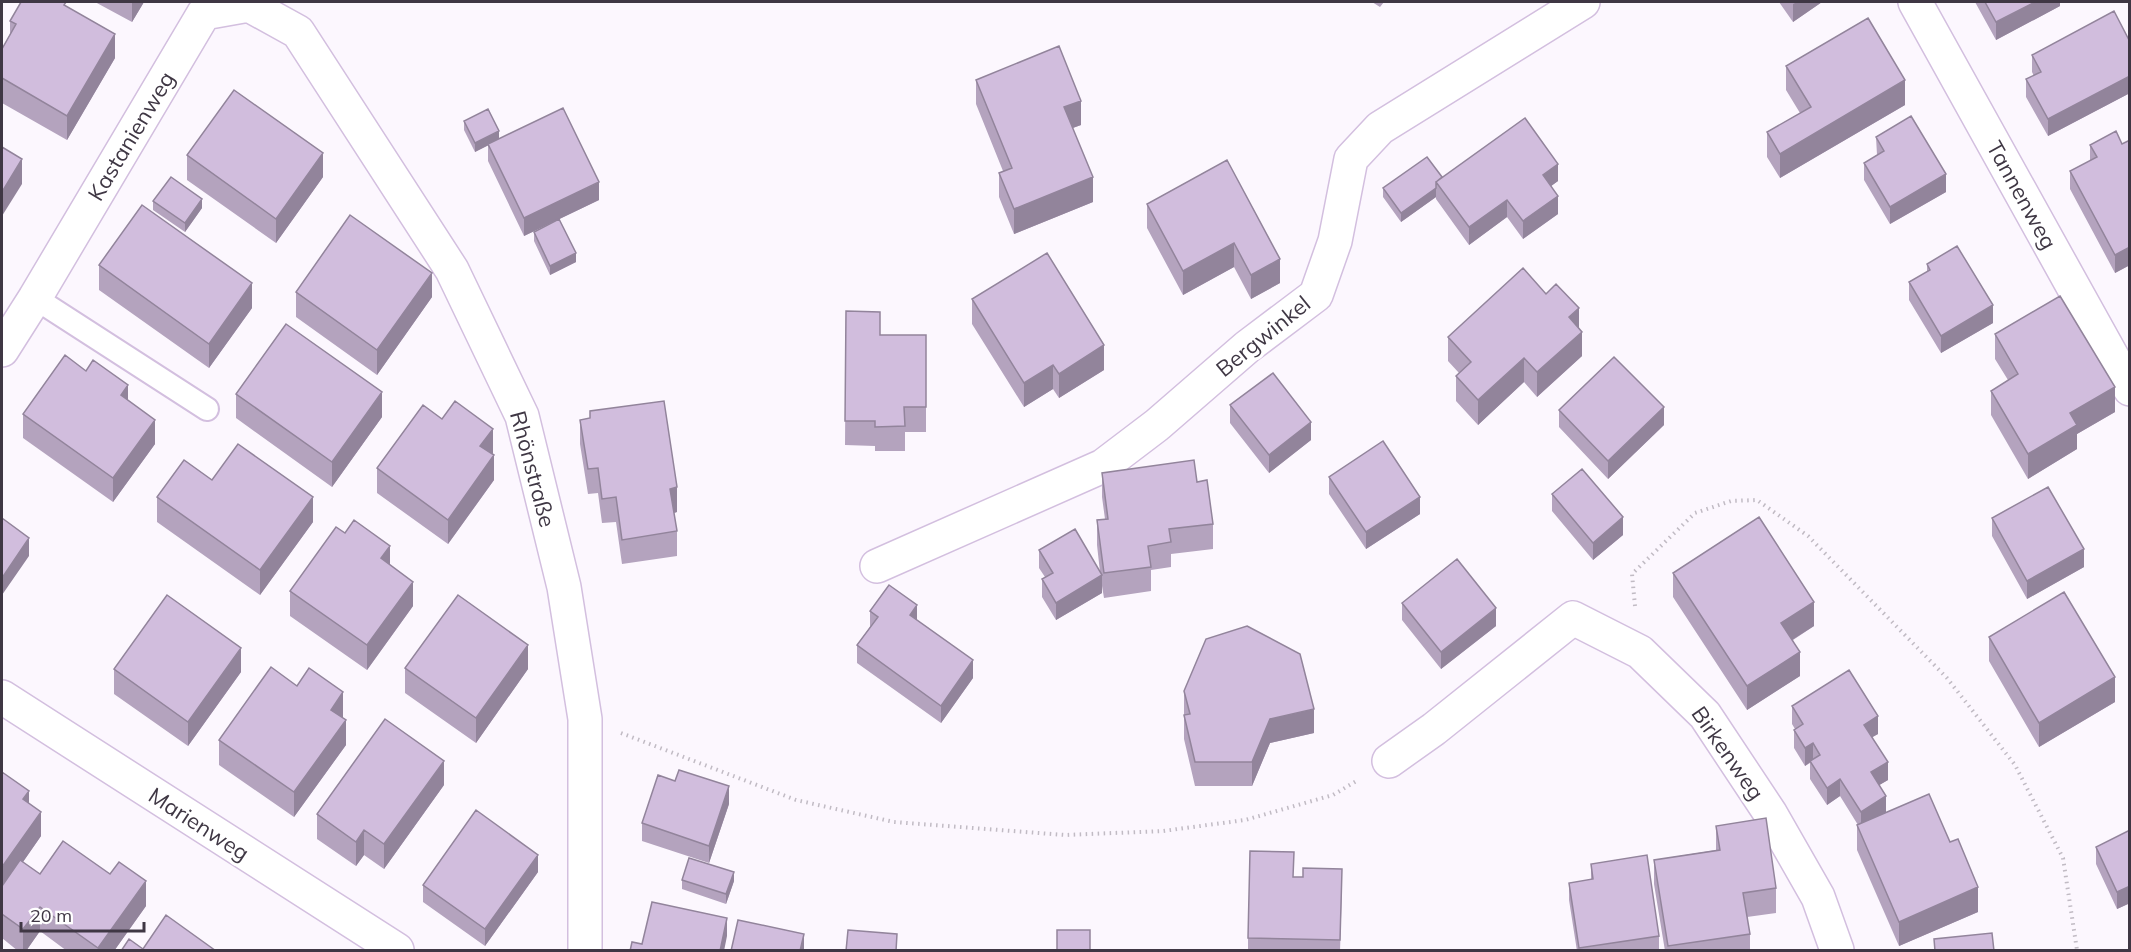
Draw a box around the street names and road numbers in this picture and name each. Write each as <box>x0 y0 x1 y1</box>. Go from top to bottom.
street label: Kastanienweg <box>81 66 181 206</box>
street label: Tannenweg <box>1981 136 2063 254</box>
street label: Bergwinkel <box>1210 289 1316 383</box>
street label: Rhönstraße <box>504 408 562 530</box>
street label: Birkenweg <box>1686 701 1770 805</box>
street label: Marienweg <box>143 781 255 867</box>

